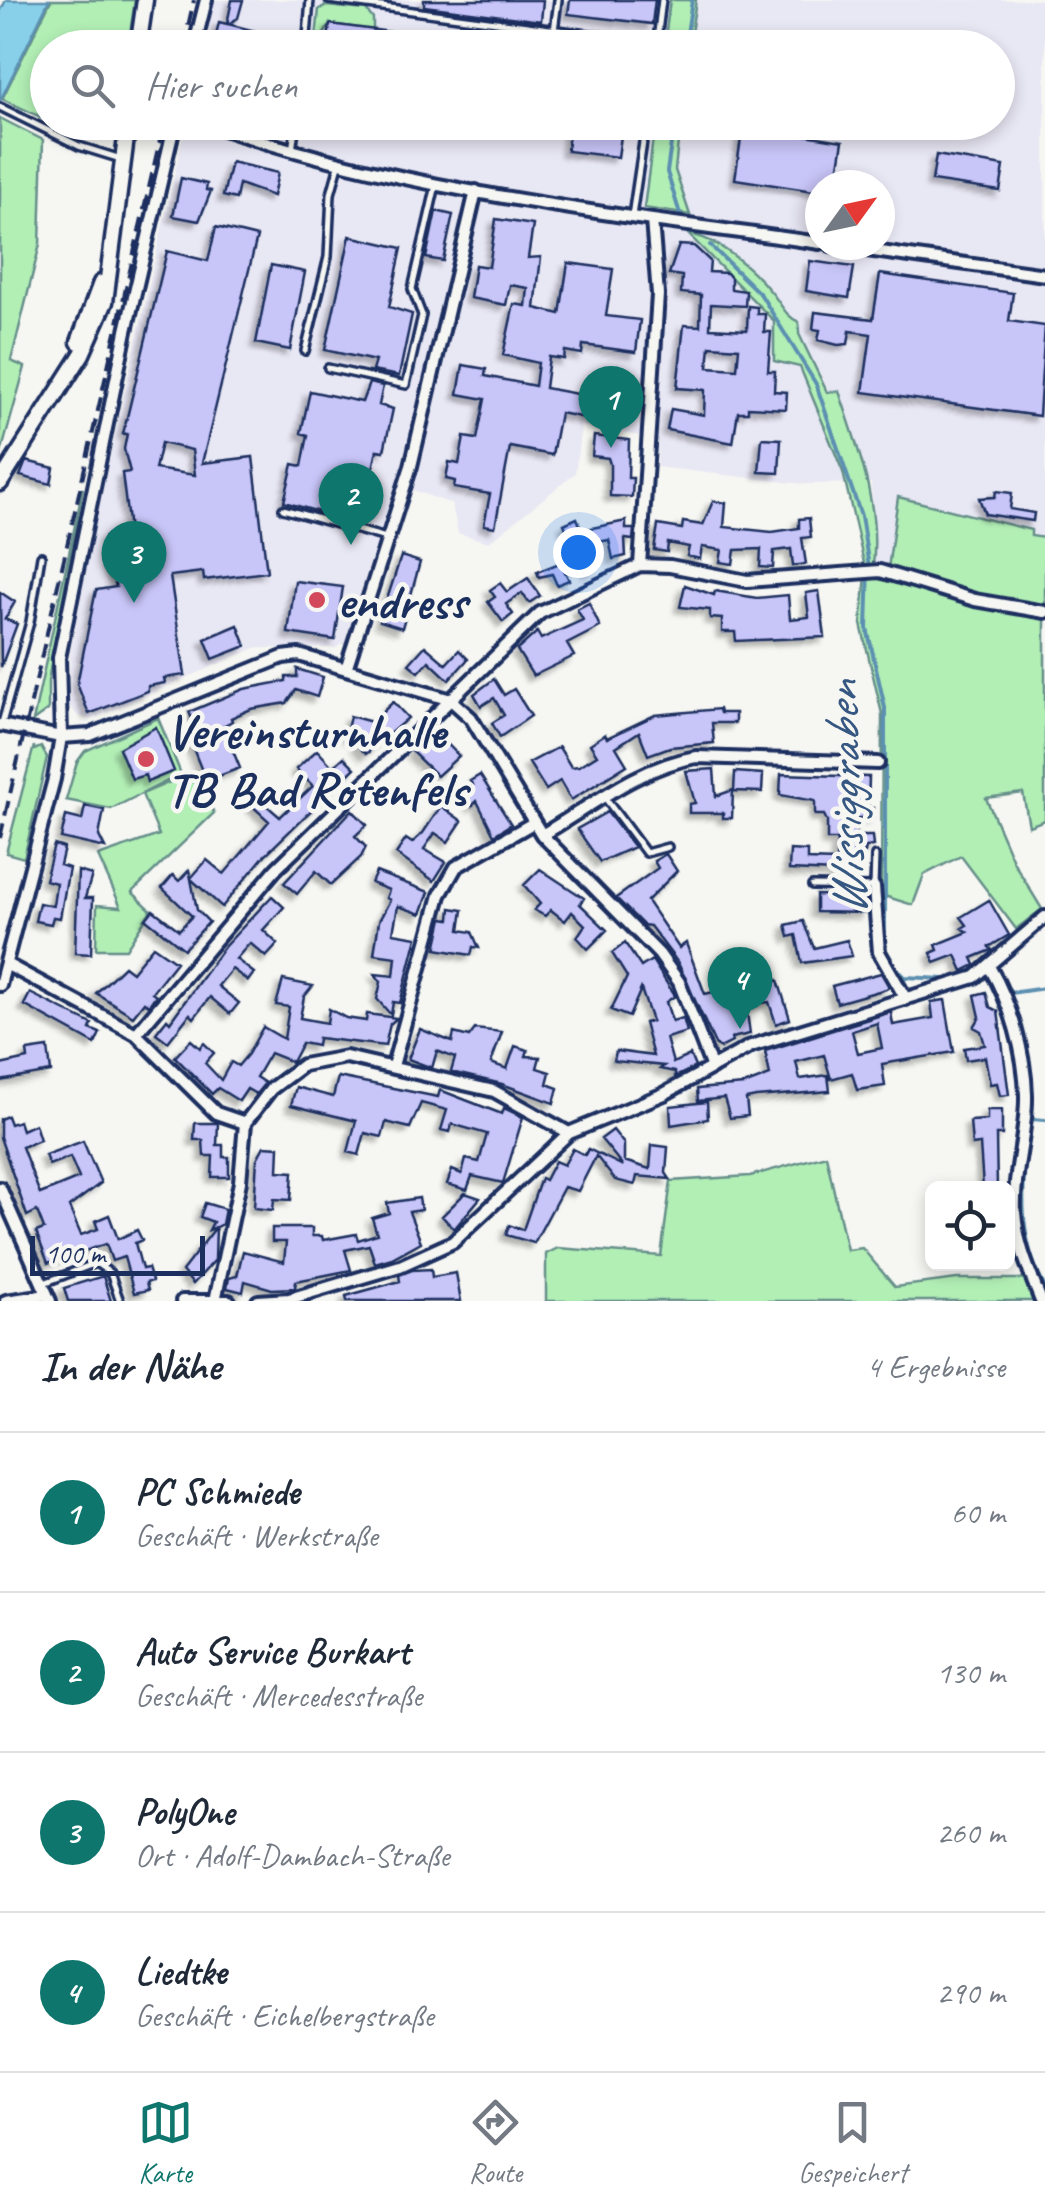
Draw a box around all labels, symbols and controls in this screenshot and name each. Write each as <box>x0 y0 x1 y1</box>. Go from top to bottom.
search box <box>30 30 1015 140</box>
icon: search <box>65 58 120 113</box>
text: Hier suchen <box>145 62 297 109</box>
north arrow <box>805 170 895 260</box>
pin: 1 <box>578 366 644 448</box>
pin: 2 <box>318 462 384 545</box>
pin: 3 <box>102 520 166 603</box>
your location <box>553 527 604 578</box>
place label: endress <box>337 570 471 633</box>
marker: endress <box>306 589 328 611</box>
water label: Wissiggraben <box>808 677 882 917</box>
place label: Vereinsturnhalle TB Bad Rotenfels <box>166 700 471 821</box>
marker: Vereinsturnhalle TB Bad Rotenfels <box>135 748 157 770</box>
pin: 4 <box>708 946 772 1029</box>
map controls <box>925 1181 1015 1271</box>
button: locate <box>925 1181 1015 1271</box>
scale bar <box>30 1231 205 1276</box>
text: 100 m <box>45 1236 105 1271</box>
text: In der Nähe <box>40 1340 221 1393</box>
text: 4 Ergebnisse <box>866 1346 1005 1387</box>
text: PC Schmiede <box>135 1468 299 1515</box>
text: 1 <box>65 1492 80 1533</box>
text: 60 m <box>951 1492 1005 1533</box>
text: Geschäft · Werkstraße <box>135 1515 378 1556</box>
text: Auto Service Burkart <box>135 1628 410 1675</box>
text: 2 <box>65 1652 80 1693</box>
text: 130 m <box>936 1652 1005 1693</box>
text: Geschäft · Mercedesstraße <box>135 1675 422 1716</box>
text: PolyOne <box>135 1788 234 1835</box>
text: 3 <box>65 1812 80 1853</box>
text: 260 m <box>936 1812 1005 1853</box>
text: Ort · Adolf-Dambach-Straße <box>135 1835 449 1876</box>
text: Liedtke <box>135 1948 226 1995</box>
text: 4 <box>65 1972 80 2013</box>
text: 290 m <box>936 1972 1005 2013</box>
text: Geschäft · Eichelbergstraße <box>135 1995 434 2036</box>
tab: Karte <box>138 2095 193 2190</box>
tab: Route <box>468 2095 523 2190</box>
tab: Gespeichert <box>798 2095 907 2190</box>

